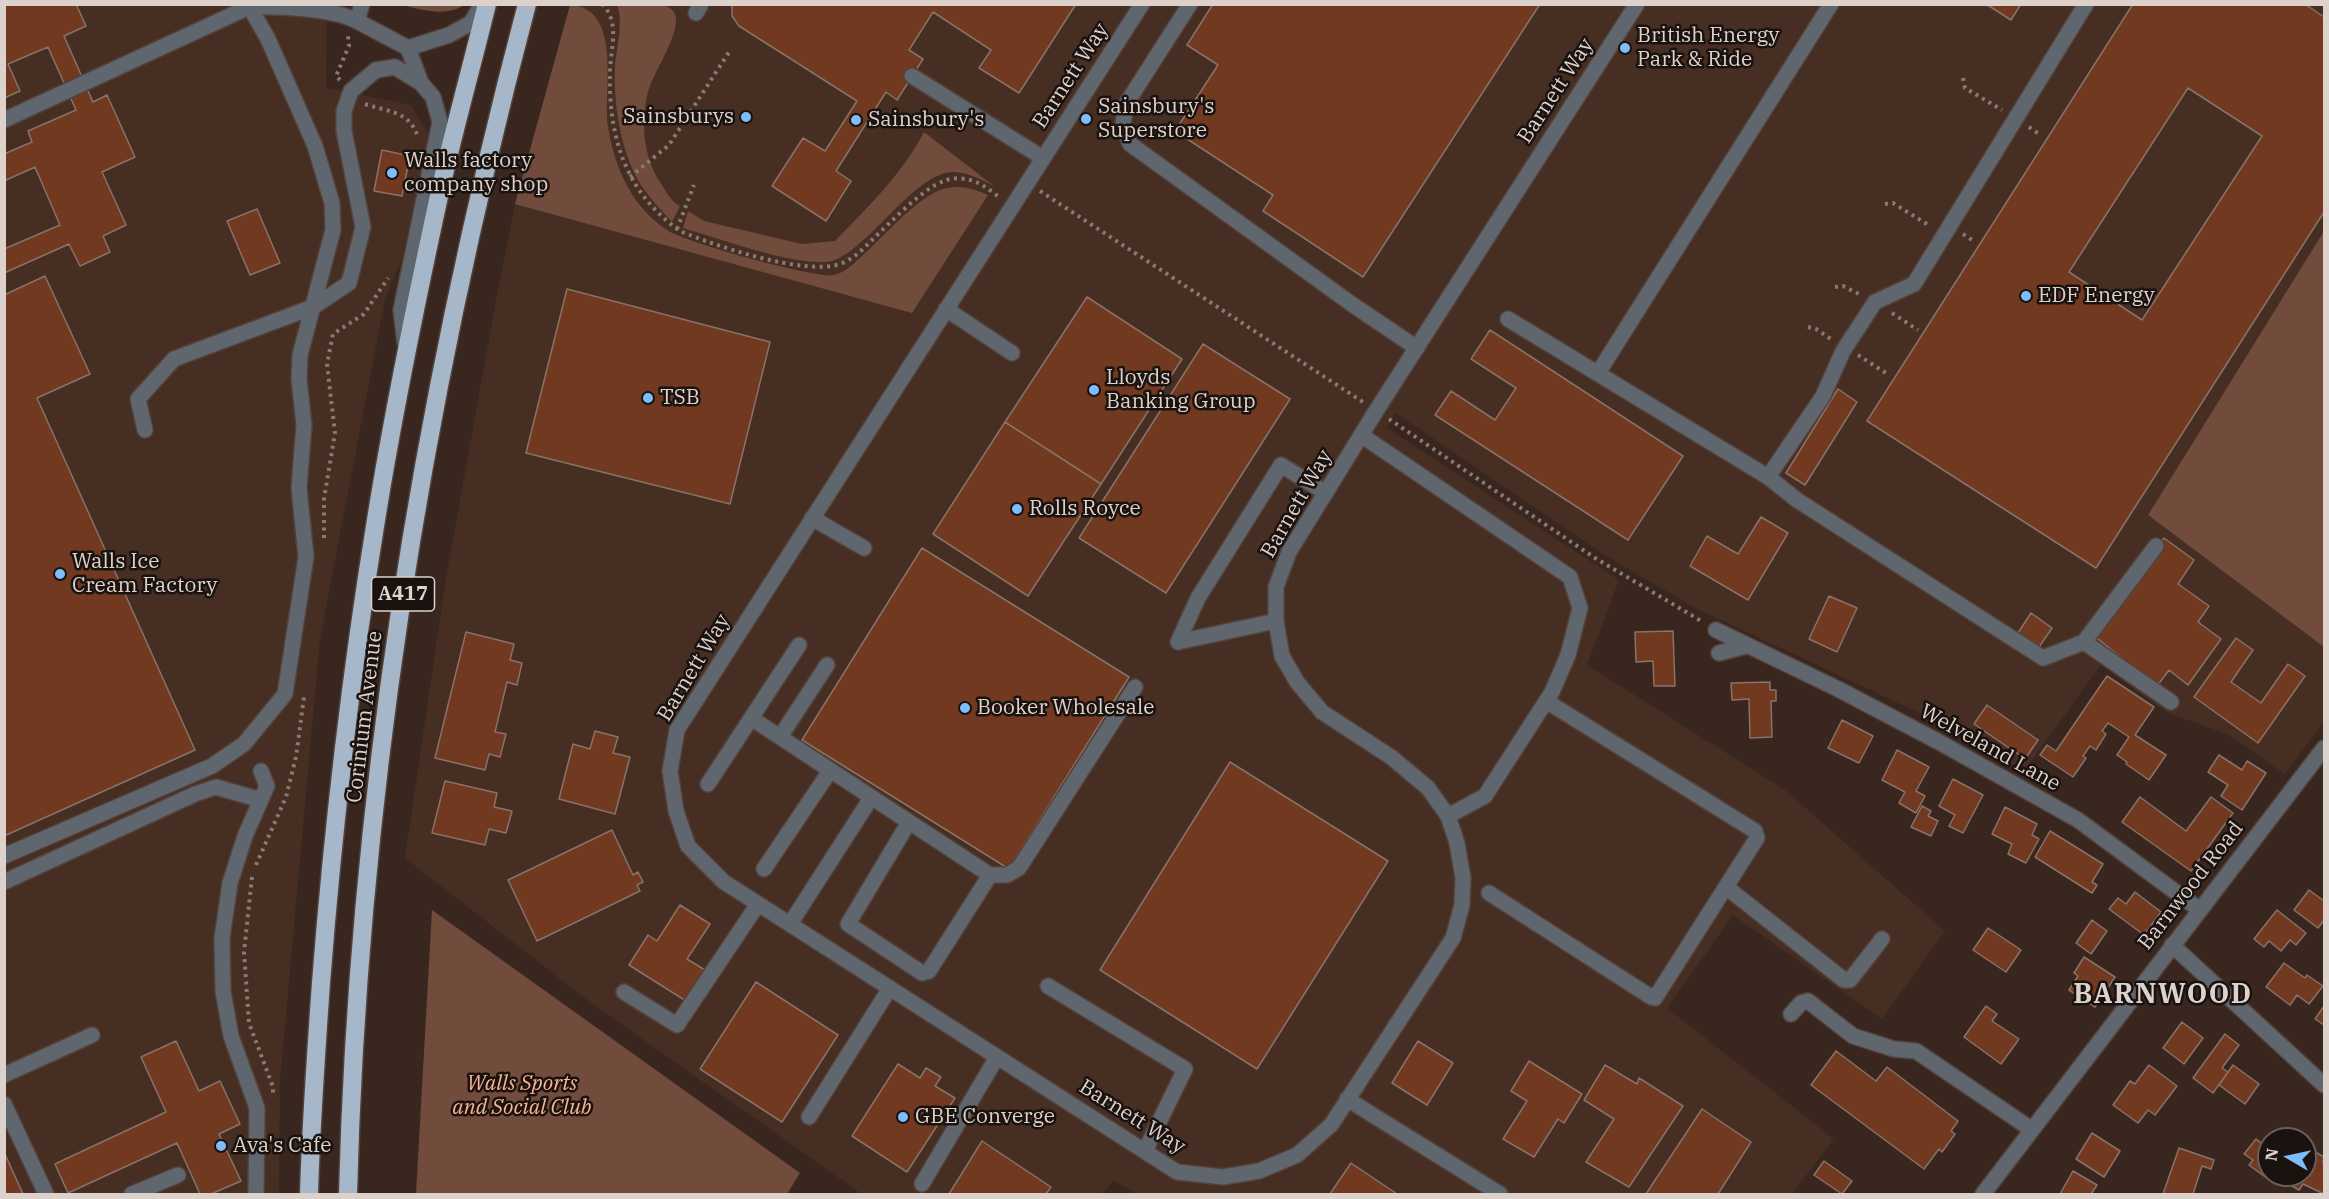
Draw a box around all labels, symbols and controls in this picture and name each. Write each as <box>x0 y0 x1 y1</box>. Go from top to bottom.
street label: Barnett Way <box>1028 19 1114 133</box>
place label: British Energy Park & Ride <box>1637 23 1780 73</box>
street label: Barnett Way <box>1513 34 1599 148</box>
marker: British Energy Park & Ride <box>1618 41 1632 55</box>
place label: Sainsbury's Superstore <box>1098 94 1215 144</box>
place label: Sainsburys <box>623 104 734 130</box>
place label: Sainsbury's <box>868 107 985 133</box>
marker: Sainsburys <box>739 110 753 124</box>
marker: Sainsbury's Superstore <box>1079 112 1093 126</box>
marker: Sainsbury's <box>849 113 863 127</box>
place label: Walls factory company shop <box>404 148 548 198</box>
marker: Walls factory company shop <box>385 166 399 180</box>
place label: EDF Energy <box>2038 283 2155 309</box>
marker: EDF Energy <box>2019 289 2033 303</box>
place label: Lloyds Banking Group <box>1106 365 1256 415</box>
marker: Lloyds Banking Group <box>1087 383 1101 397</box>
place label: TSB <box>660 385 700 411</box>
marker: TSB <box>641 391 655 405</box>
street label: Barnett Way <box>1256 446 1338 562</box>
place label: Rolls Royce <box>1029 496 1141 522</box>
marker: Rolls Royce <box>1010 502 1024 516</box>
place label: Walls Ice Cream Factory <box>72 549 217 599</box>
marker: Walls Ice Cream Factory <box>53 567 67 581</box>
road number: A417 <box>372 577 434 611</box>
street label: Barnett Way <box>652 610 736 726</box>
street label: Corinium Avenue <box>342 630 388 804</box>
place label: Booker Wholesale <box>977 695 1154 721</box>
street label: Welveland Lane <box>1915 699 2065 797</box>
marker: Booker Wholesale <box>958 701 972 715</box>
street label: Barnwood Road <box>2133 817 2249 955</box>
district label: BARNWOOD <box>2073 979 2253 1011</box>
park label: Walls Sports and Social Club <box>452 1071 592 1121</box>
street label: Barnett Way <box>1074 1074 1190 1160</box>
place label: GBE Converge <box>915 1104 1055 1130</box>
marker: GBE Converge <box>896 1110 910 1124</box>
north arrow <box>2257 1127 2317 1187</box>
place label: Ava's Cafe <box>233 1133 331 1159</box>
marker: Ava's Cafe <box>214 1139 228 1153</box>
text: N <box>2260 1147 2282 1162</box>

